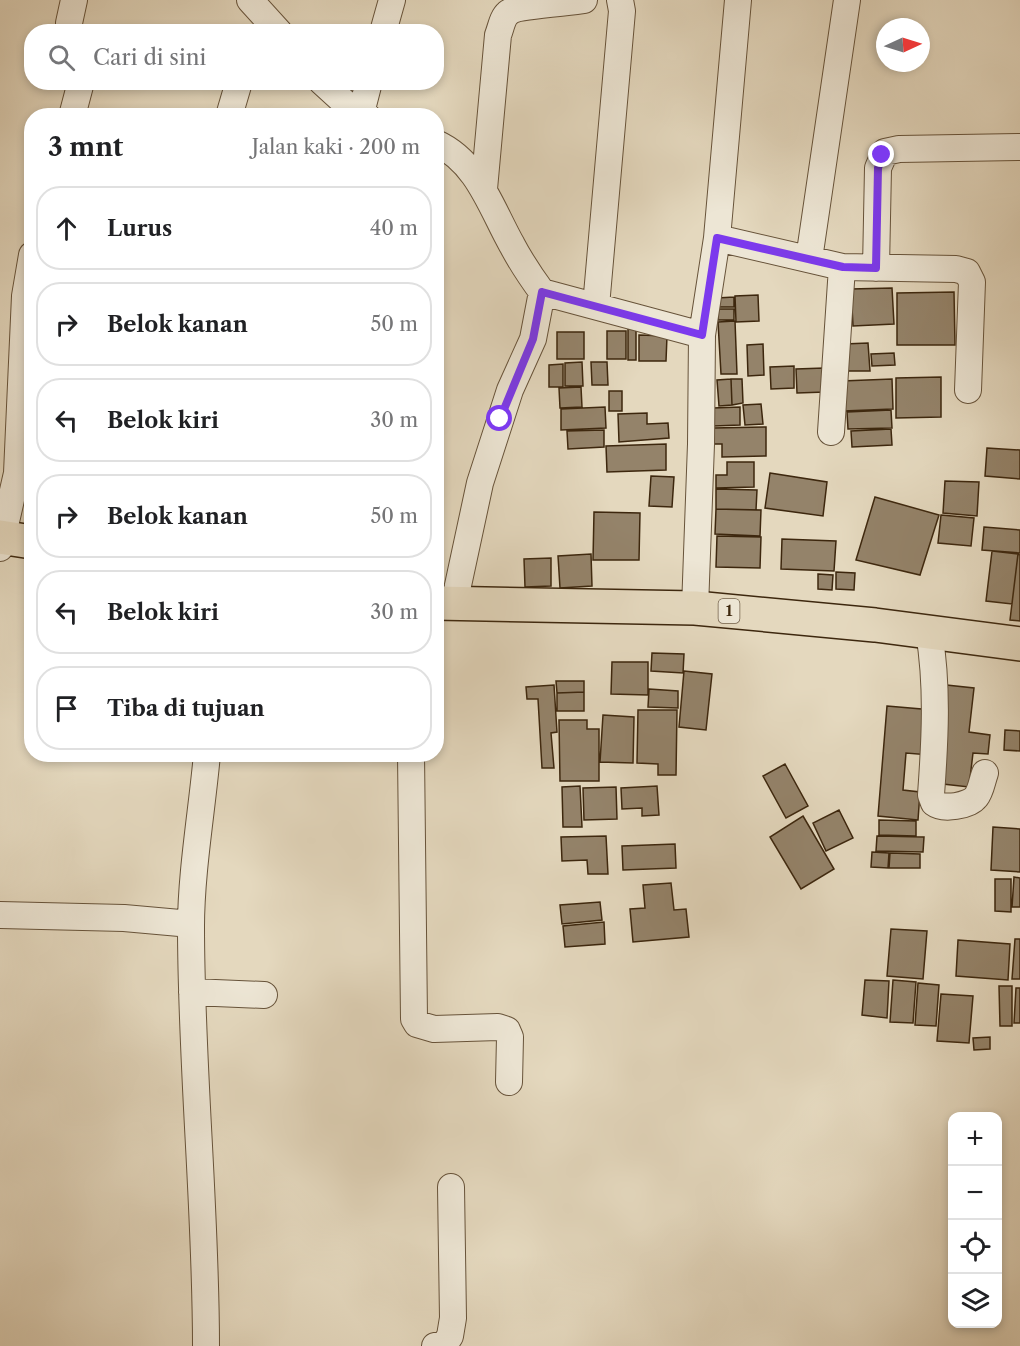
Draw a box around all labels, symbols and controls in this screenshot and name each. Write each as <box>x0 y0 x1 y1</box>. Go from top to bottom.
north arrow <box>876 18 930 72</box>
search box <box>24 24 444 90</box>
icon: search <box>45 41 78 74</box>
text: Cari di sini <box>93 44 206 71</box>
text: 3 mnt <box>48 131 123 163</box>
text: Jalan kaki · 200 m <box>252 135 420 159</box>
route end <box>868 141 894 167</box>
icon: ahead <box>50 212 83 245</box>
text: Lurus <box>107 215 172 242</box>
text: 40 m <box>370 216 418 240</box>
icon: right <box>50 308 83 341</box>
text: Belok kanan <box>107 311 248 338</box>
text: 50 m <box>371 312 418 336</box>
icon: left <box>50 404 83 437</box>
route start <box>486 405 512 431</box>
text: Belok kiri <box>107 407 219 434</box>
text: 30 m <box>370 408 418 432</box>
icon: right <box>50 500 83 533</box>
text: Belok kanan <box>107 503 248 530</box>
text: 50 m <box>371 504 418 528</box>
icon: left <box>50 596 83 629</box>
text: Belok kiri <box>107 599 219 626</box>
road number: 1 <box>718 599 740 623</box>
text: 30 m <box>370 600 418 624</box>
icon: arrive <box>50 692 83 725</box>
text: Tiba di tujuan <box>107 695 265 722</box>
map controls <box>948 1112 1002 1328</box>
button: + <box>948 1112 1002 1166</box>
button: − <box>948 1166 1002 1220</box>
button: locate <box>948 1220 1002 1274</box>
button: layers <box>948 1274 1002 1328</box>

